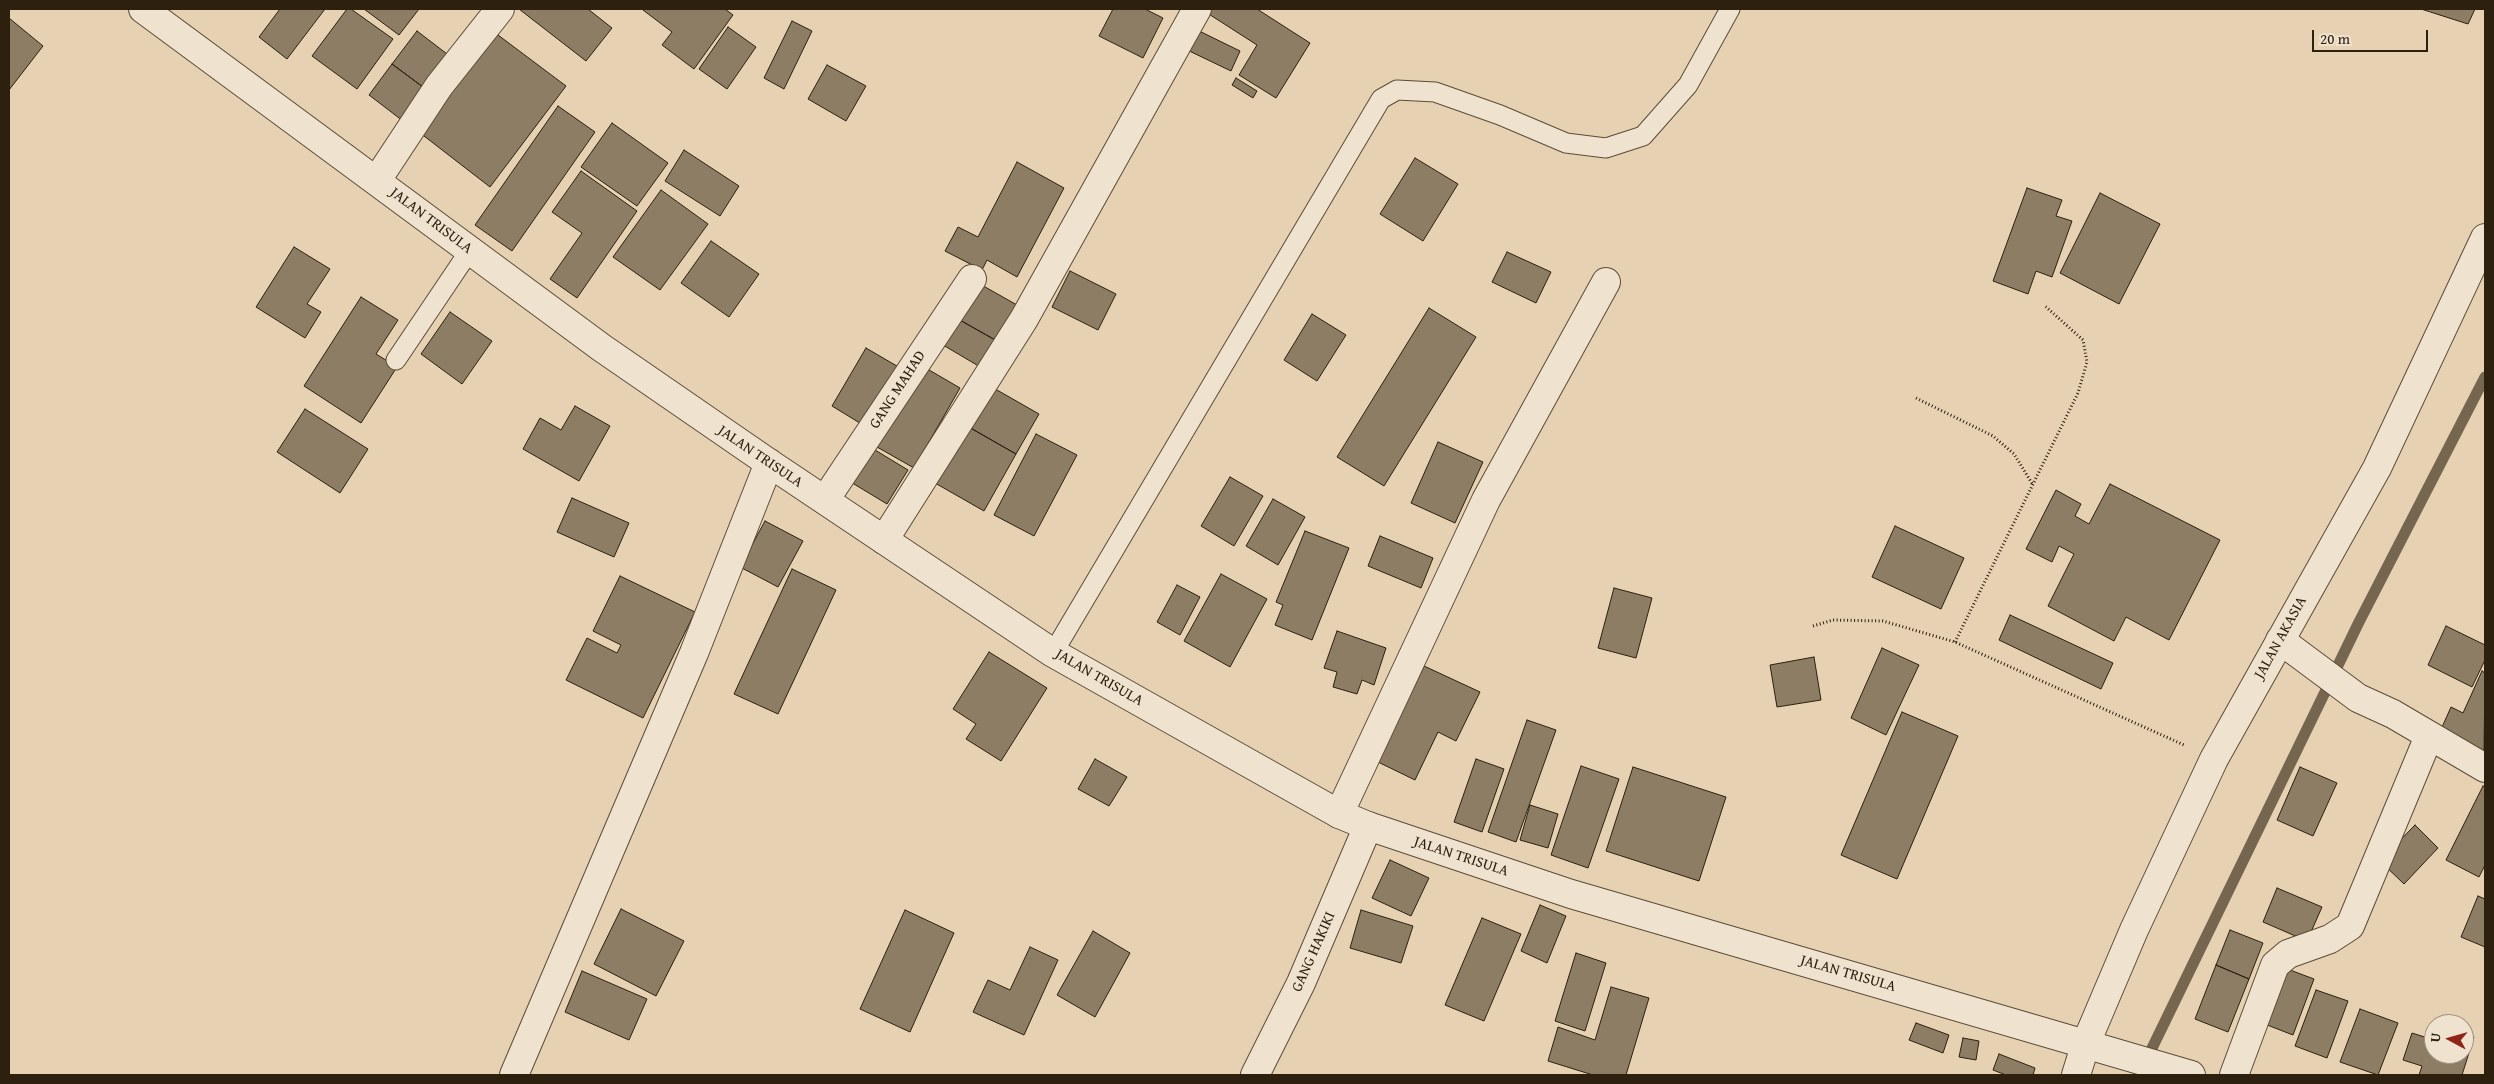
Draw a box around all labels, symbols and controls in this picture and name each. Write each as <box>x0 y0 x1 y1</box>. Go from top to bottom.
scale bar <box>2314 20 2430 52</box>
text: 20 m <box>2320 28 2350 49</box>
street label: JALAN TRISULA <box>386 184 476 258</box>
street label: GANG MAHAD <box>866 348 930 432</box>
street label: JALAN TRISULA <box>714 422 806 492</box>
street label: JALAN AKASIA <box>2251 594 2311 682</box>
street label: JALAN TRISULA <box>1052 646 1146 710</box>
street label: JALAN TRISULA <box>1411 833 1511 881</box>
street label: GANG HAKIKI <box>1288 909 1340 995</box>
street label: JALAN TRISULA <box>1798 952 1898 996</box>
north arrow <box>2424 1014 2474 1064</box>
text: U <box>2425 1032 2446 1043</box>

